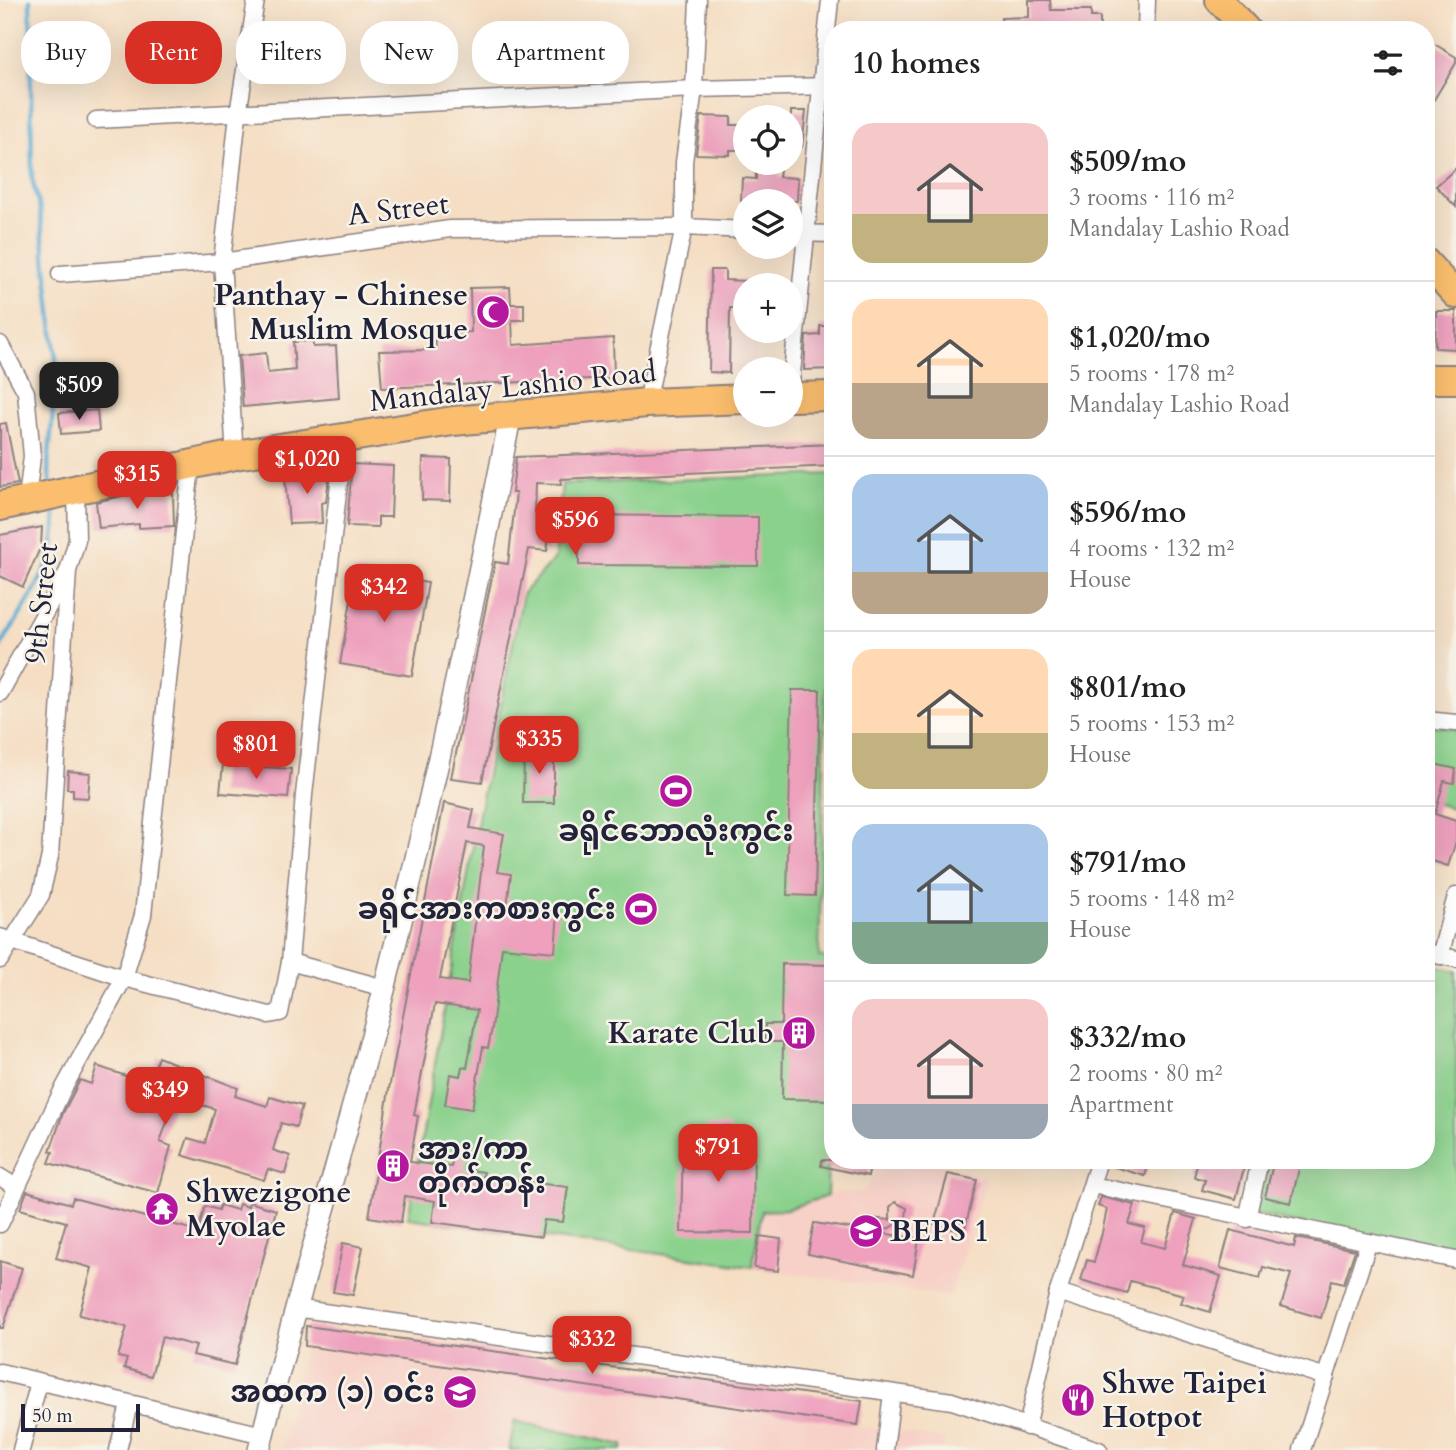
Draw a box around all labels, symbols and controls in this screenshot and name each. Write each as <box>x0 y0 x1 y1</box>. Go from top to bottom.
chip: Buy <box>21 21 111 84</box>
chip: Rent <box>125 21 222 84</box>
chip: Filters <box>236 21 346 84</box>
chip: New <box>360 21 458 84</box>
chip: Apartment <box>472 21 629 84</box>
text: 10 homes <box>852 43 981 84</box>
icon: filters <box>1369 44 1407 82</box>
map controls <box>733 105 803 427</box>
button: locate <box>733 105 803 175</box>
text: $509/mo <box>1069 141 1186 182</box>
icon: home <box>908 151 992 235</box>
text: 3 rooms · 116 m² <box>1069 182 1234 213</box>
street label: A Street <box>345 183 451 236</box>
button: layers <box>733 189 803 259</box>
text: Mandalay Lashio Road <box>1069 213 1290 244</box>
button: + <box>733 273 803 343</box>
place label: Panthay - Chinese Muslim Mosque <box>214 275 468 350</box>
mosque icon: Panthay - Chinese Muslim Mosque <box>474 293 512 331</box>
text: $1,020/mo <box>1069 317 1210 358</box>
icon: home <box>908 327 992 411</box>
street label: Mandalay Lashio Road <box>368 351 658 422</box>
button: − <box>733 357 803 427</box>
text: 5 rooms · 178 m² <box>1069 358 1234 389</box>
pin: $509 <box>38 362 120 422</box>
text: $509 <box>55 369 103 400</box>
text: Mandalay Lashio Road <box>1069 389 1290 420</box>
pin: $1,020 <box>250 436 364 496</box>
text: $1,020 <box>274 443 340 474</box>
pin: $315 <box>96 452 178 511</box>
text: $315 <box>113 458 161 489</box>
text: $596/mo <box>1069 492 1186 533</box>
pin: $596 <box>534 498 616 557</box>
icon: home <box>908 502 992 586</box>
text: $596 <box>551 504 599 535</box>
text: 4 rooms · 132 m² <box>1069 533 1234 564</box>
street label: 9th Street <box>15 540 68 666</box>
pin: $342 <box>343 564 425 624</box>
text: House <box>1069 564 1131 595</box>
text: $342 <box>360 571 408 602</box>
text: $801/mo <box>1069 667 1186 708</box>
icon: home <box>908 677 992 761</box>
text: 5 rooms · 153 m² <box>1069 708 1234 739</box>
pin: $335 <box>498 716 580 776</box>
pin: $801 <box>215 722 297 781</box>
text: $335 <box>515 723 563 754</box>
text: $801 <box>232 728 280 759</box>
text: House <box>1069 739 1131 770</box>
sports icon: ခရိုင်ဘောလုံးကွင်း <box>657 772 695 810</box>
place label: ခရိုင်ဘောလုံးကွင်း <box>558 810 794 855</box>
text: $791/mo <box>1069 842 1186 883</box>
icon: home <box>908 852 992 936</box>
text: 5 rooms · 148 m² <box>1069 883 1234 914</box>
place label: ခရိုင်အားကစားကွင်း <box>358 888 616 933</box>
sports icon: ခရိုင်အားကစားကွင်း <box>622 890 660 928</box>
text: House <box>1069 914 1131 945</box>
place label: Karate Club <box>608 1013 774 1054</box>
building icon: Karate Club <box>780 1014 818 1052</box>
text: $332/mo <box>1069 1017 1186 1058</box>
icon: home <box>908 1027 992 1111</box>
text: 2 rooms · 80 m² <box>1069 1058 1222 1089</box>
pin: $349 <box>124 1068 206 1127</box>
text: $349 <box>141 1074 189 1105</box>
text: Apartment <box>1069 1089 1173 1120</box>
pin: $791 <box>677 1124 759 1184</box>
place label: အား/ကာ တိုက်တန်း <box>418 1129 546 1207</box>
text: $791 <box>694 1131 742 1162</box>
building icon: အား/ကာ တိုက်တန်း <box>374 1147 412 1185</box>
place label: Shwezigone Myolae <box>186 1172 351 1247</box>
temple icon: Shwezigone Myolae <box>143 1190 181 1228</box>
place label: BEPS 1 <box>890 1211 989 1252</box>
school or university icon: BEPS 1 <box>847 1212 885 1250</box>
pin: $332 <box>551 1316 633 1376</box>
text: $332 <box>568 1323 616 1354</box>
place label: Shwe Taipei Hotpot <box>1102 1363 1267 1438</box>
place label: အထက (၁) ဝင်း <box>230 1371 435 1413</box>
school or university icon: အထက (၁) ဝင်း <box>441 1373 479 1411</box>
restaurant icon: Shwe Taipei Hotpot <box>1059 1381 1097 1419</box>
scale bar <box>21 1401 140 1433</box>
text: 50 m <box>32 1403 73 1429</box>

